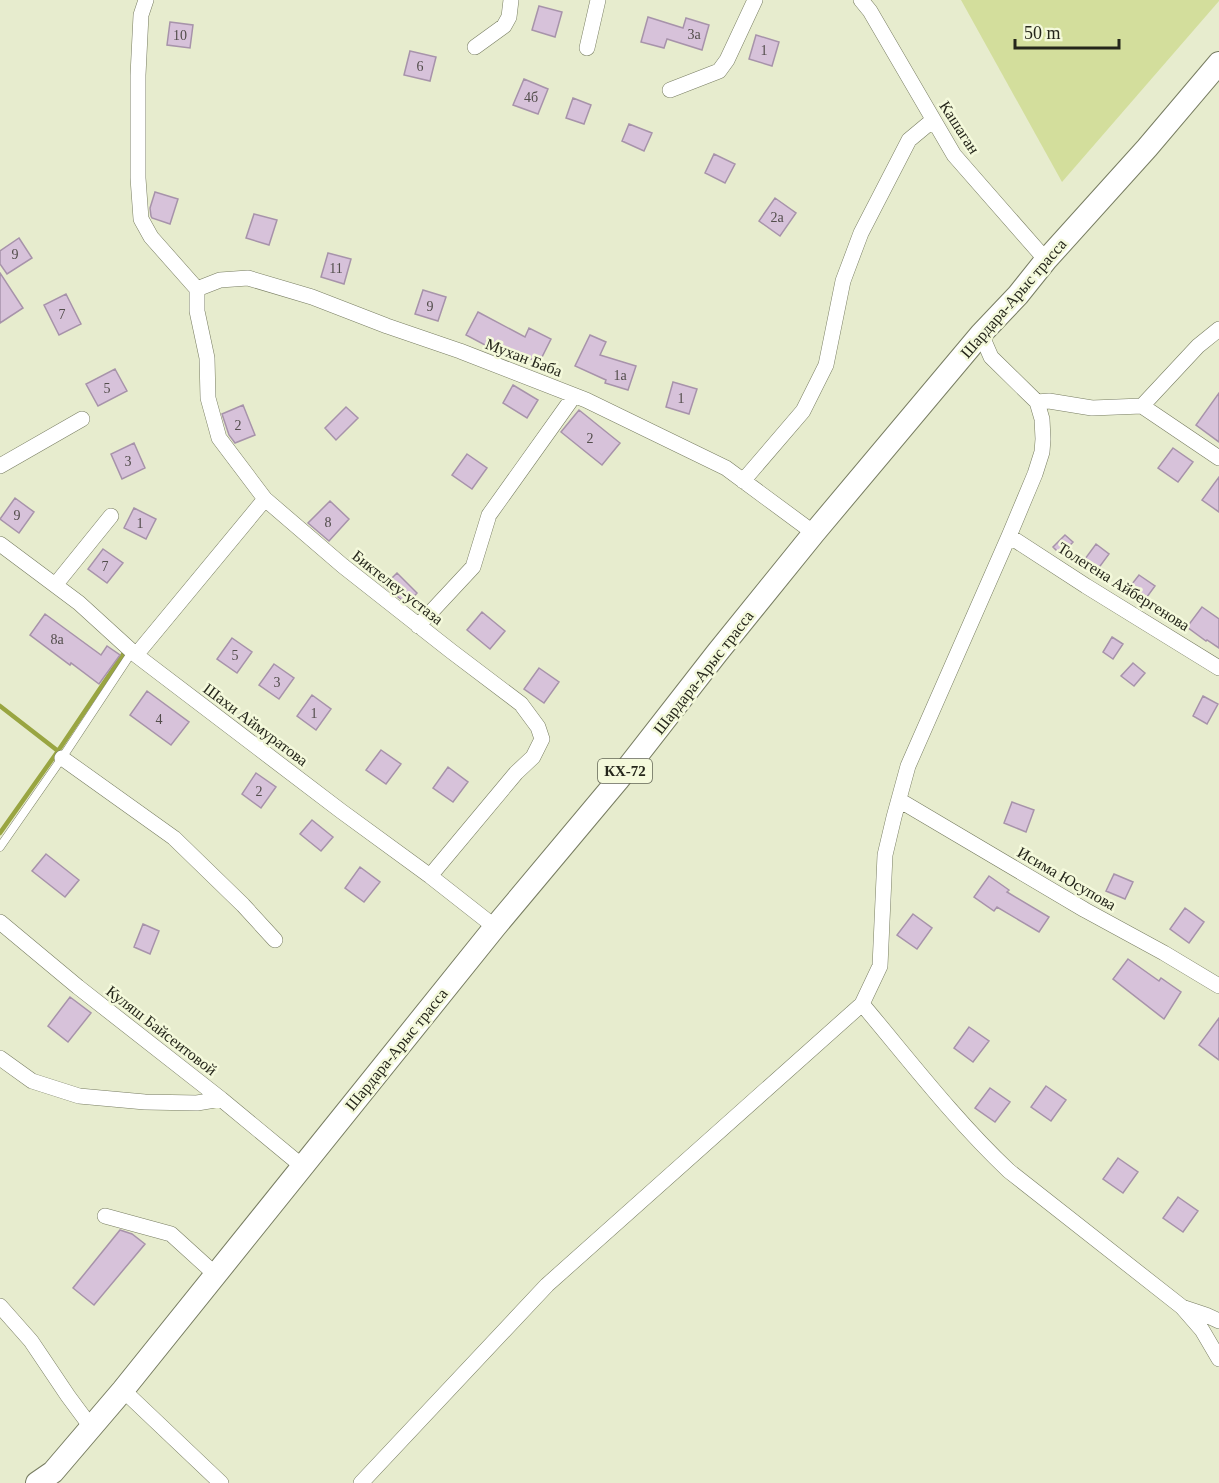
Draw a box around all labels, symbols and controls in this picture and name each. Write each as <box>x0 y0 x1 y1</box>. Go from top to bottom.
scale bar <box>1015 12 1118 50</box>
text: 50 m <box>1024 23 1061 43</box>
house number: 3а <box>687 27 701 42</box>
house number: 10 <box>173 28 187 43</box>
house number: 1 <box>761 43 768 58</box>
house number: 6 <box>417 59 424 74</box>
house number: 4б <box>524 90 538 105</box>
street label: Кашаган <box>936 98 983 157</box>
house number: 2а <box>770 210 784 225</box>
street label: Шардара-Арыс трасса <box>957 235 1070 362</box>
house number: 9 <box>12 247 19 262</box>
house number: 11 <box>329 261 343 276</box>
house number: 9 <box>427 299 434 314</box>
house number: 7 <box>59 307 66 322</box>
street label: Мухан Баба <box>483 335 565 381</box>
house number: 1а <box>613 368 627 383</box>
house number: 5 <box>104 381 111 396</box>
house number: 1 <box>678 391 685 406</box>
house number: 2 <box>235 418 242 433</box>
house number: 2 <box>587 431 594 446</box>
house number: 3 <box>125 454 132 469</box>
house number: 9 <box>14 508 21 523</box>
house number: 8 <box>325 515 332 530</box>
house number: 1 <box>137 516 144 531</box>
street label: Толегена Айбергенова <box>1054 539 1193 635</box>
street label: Биктелеу-устаза <box>348 547 446 629</box>
house number: 7 <box>102 559 109 574</box>
street label: Шардара-Арыс трасса <box>650 607 758 738</box>
house number: 8а <box>50 632 64 647</box>
house number: 5 <box>232 648 239 663</box>
house number: 3 <box>274 675 281 690</box>
street label: Шахи Аймуратова <box>200 680 311 770</box>
house number: 1 <box>311 706 318 721</box>
house number: 4 <box>156 712 163 727</box>
road number: КХ-72 <box>598 759 652 783</box>
house number: 2 <box>256 784 263 799</box>
street label: Исима Юсупова <box>1014 843 1119 914</box>
street label: Куляш Байсеитовой <box>103 982 220 1080</box>
street label: Шардара-Арыс трасса <box>342 985 452 1114</box>

